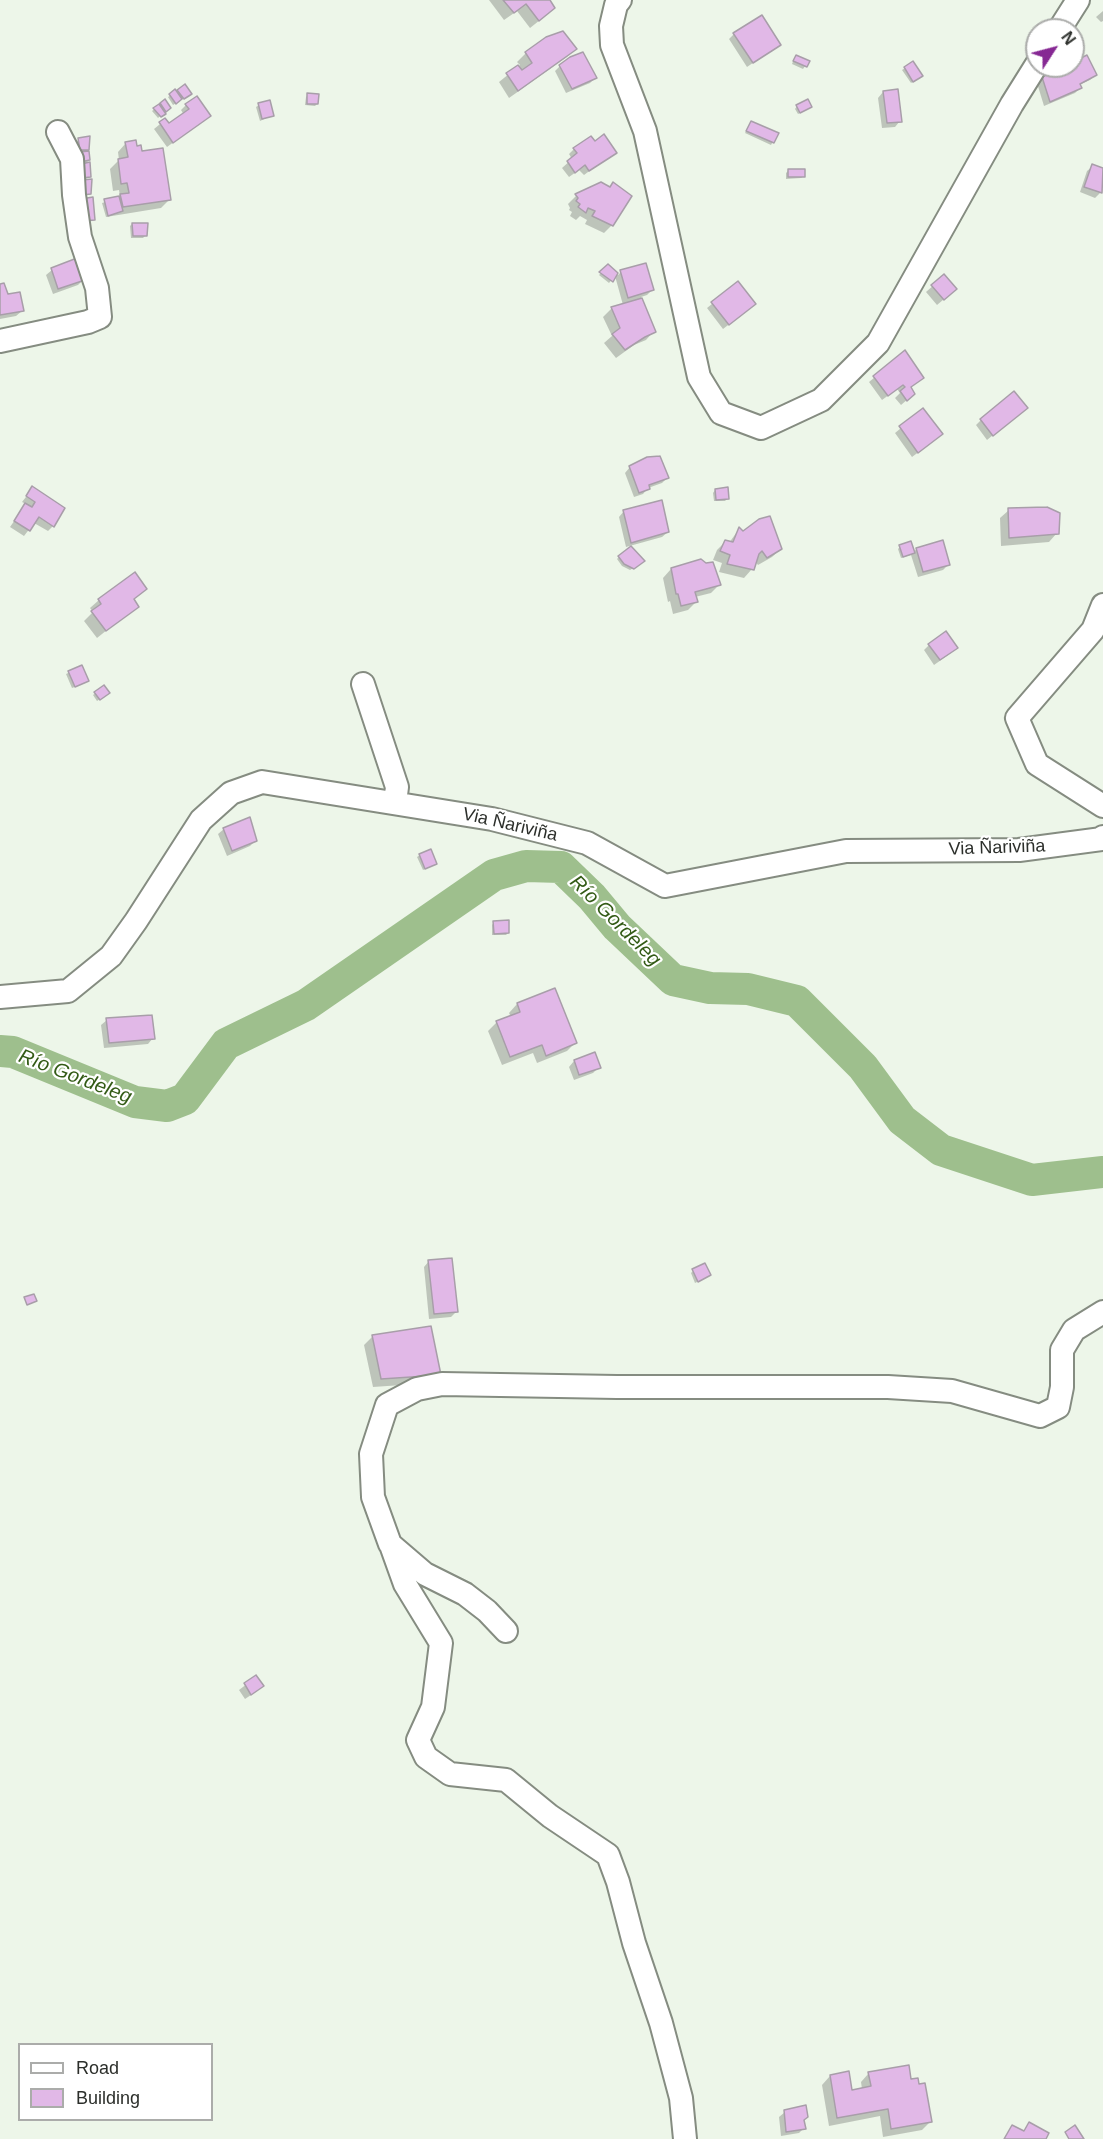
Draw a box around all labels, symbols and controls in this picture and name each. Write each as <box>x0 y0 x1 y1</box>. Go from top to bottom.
north arrow <box>1025 18 1085 78</box>
text: N <box>1058 29 1079 48</box>
street label: Via Ñariviña <box>460 804 560 846</box>
street label: Via Ñariviña <box>948 836 1046 860</box>
water label: Río Gordeleg <box>564 870 666 972</box>
water label: Río Gordeleg <box>15 1044 135 1110</box>
legend <box>18 2043 213 2121</box>
text: Road <box>76 2058 119 2078</box>
text: Building <box>76 2088 140 2108</box>

